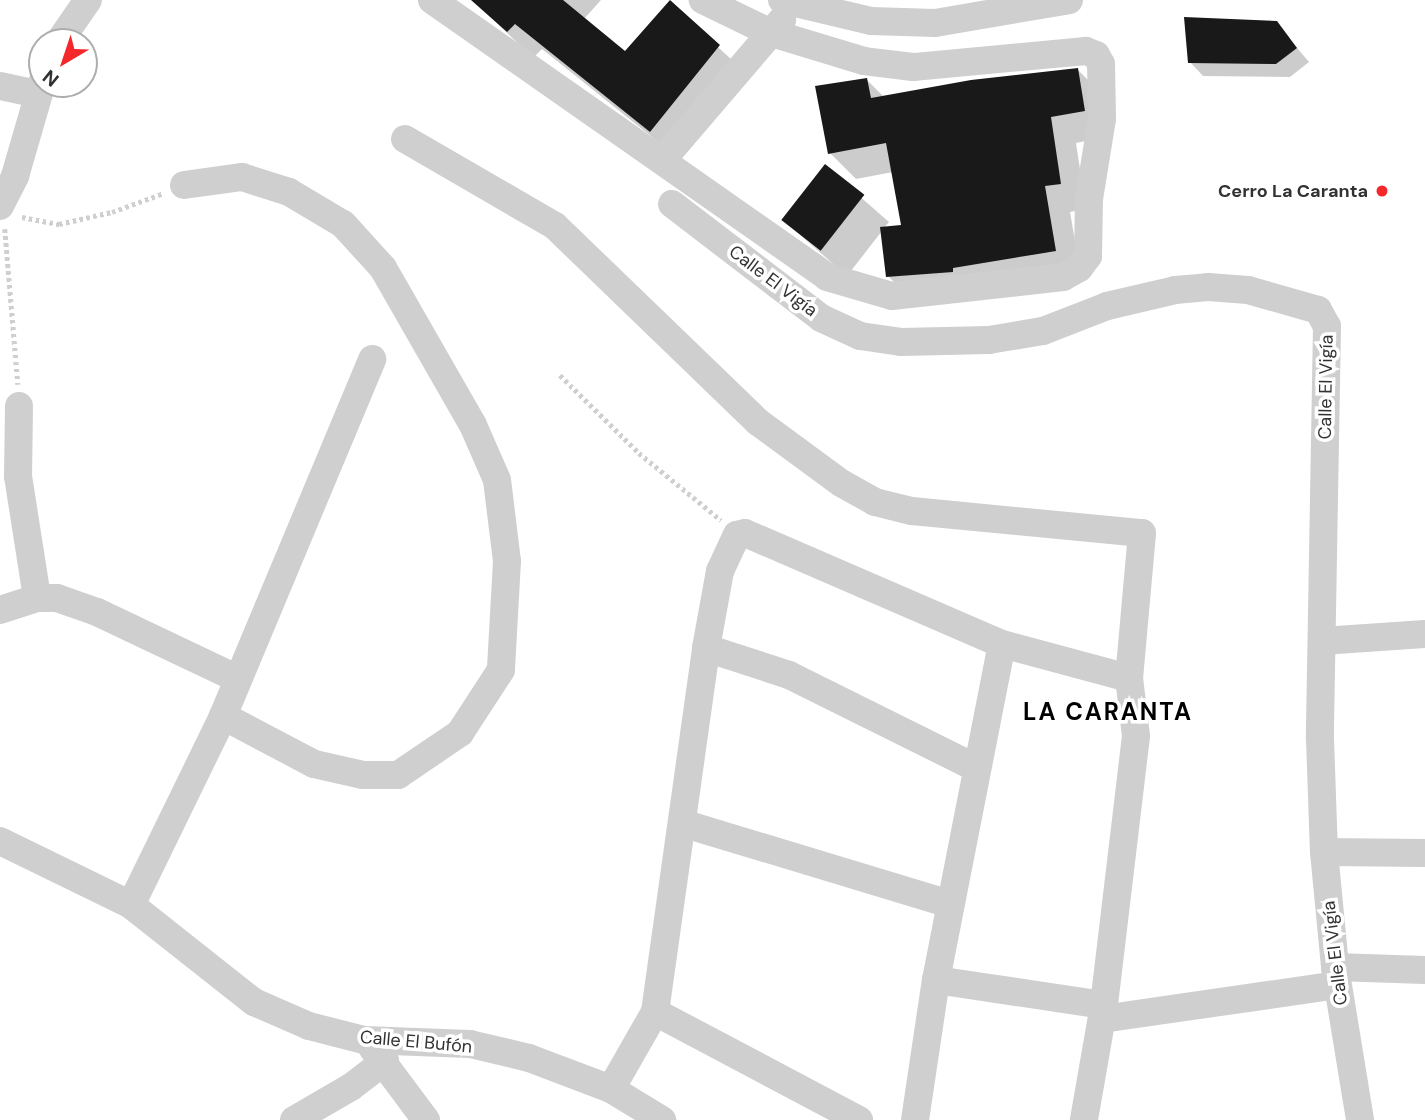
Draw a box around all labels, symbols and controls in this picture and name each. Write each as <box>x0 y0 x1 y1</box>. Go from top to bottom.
north arrow <box>28 28 98 98</box>
text: N <box>37 64 64 92</box>
place label: Cerro La Caranta <box>1218 180 1368 202</box>
marker: Cerro La Caranta <box>1374 183 1390 199</box>
street label: Calle El Vigía <box>725 241 821 321</box>
street label: Calle El Vigía <box>1314 334 1338 440</box>
district label: LA CARANTA <box>1024 698 1192 726</box>
street label: Calle El Vigía <box>1318 900 1352 1006</box>
street label: Calle El Bufón <box>359 1026 473 1058</box>

